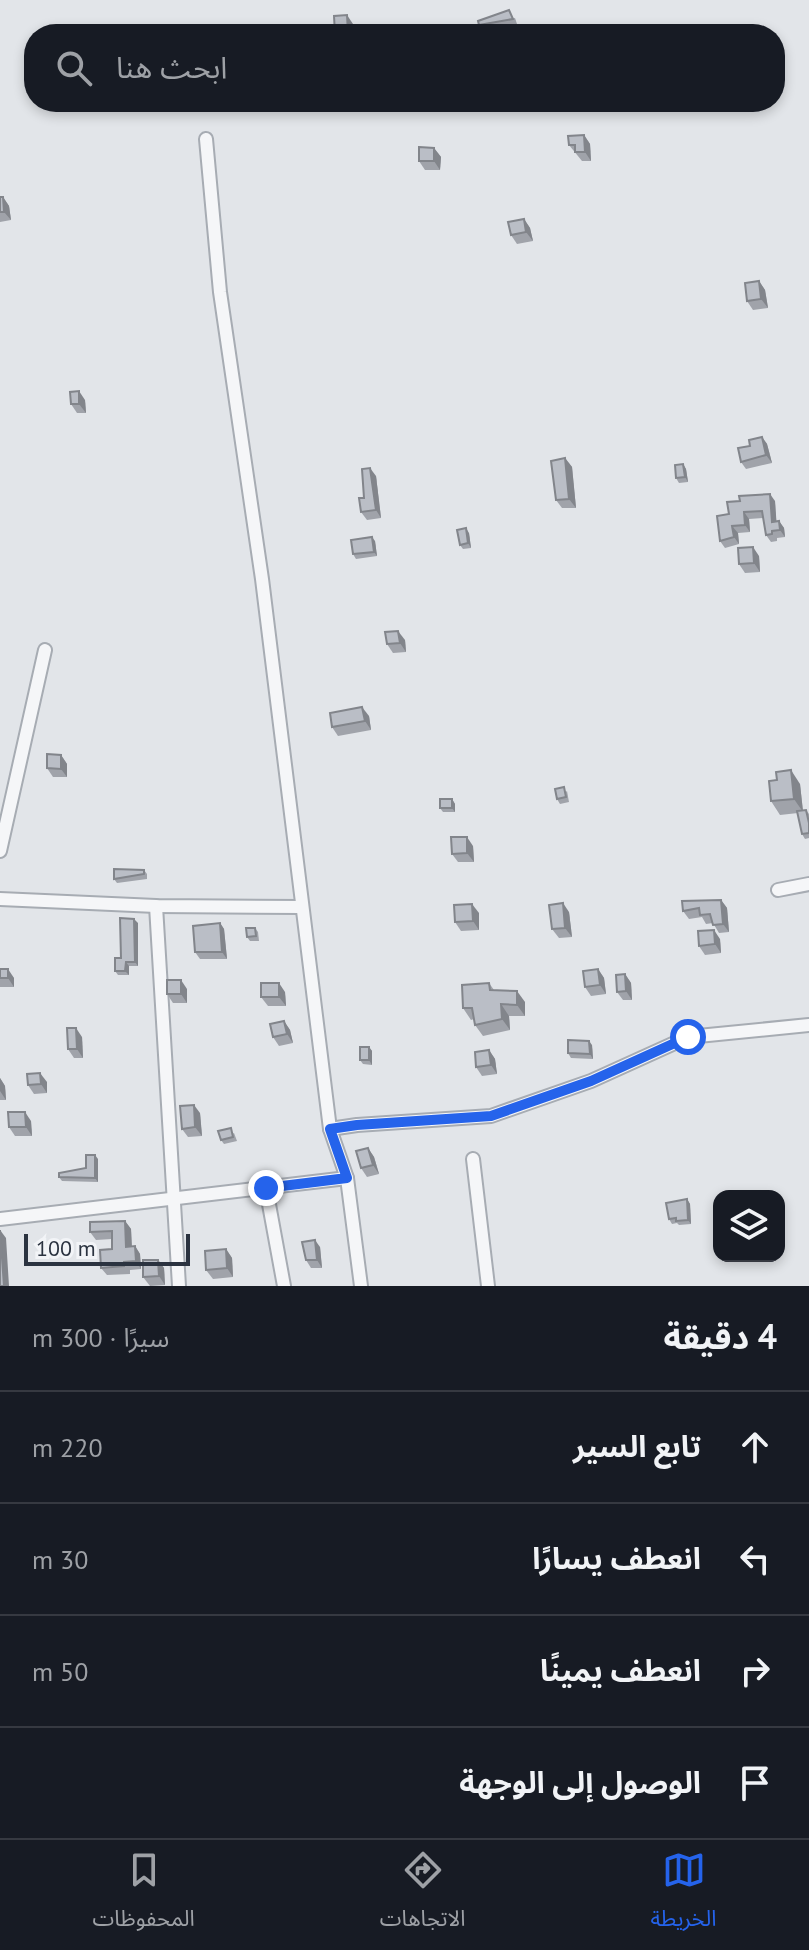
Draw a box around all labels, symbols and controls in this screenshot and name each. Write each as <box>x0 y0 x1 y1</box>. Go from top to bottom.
search box <box>24 24 785 112</box>
icon: search <box>52 46 96 90</box>
text: ابحث هنا <box>116 47 227 86</box>
route start <box>670 1019 706 1055</box>
route end <box>248 1170 284 1206</box>
map controls <box>713 1190 785 1262</box>
button: layers <box>713 1190 785 1262</box>
scale bar <box>24 1230 190 1266</box>
text: 100 m <box>36 1234 96 1262</box>
text: 4 دقيقة <box>664 1314 777 1358</box>
text: سيرًا · 300 m <box>32 1321 169 1354</box>
icon: ahead <box>733 1425 777 1469</box>
text: تابع السير <box>573 1426 701 1465</box>
text: 220 m <box>32 1431 103 1464</box>
icon: left <box>733 1537 777 1581</box>
text: انعطف يسارًا <box>532 1538 701 1577</box>
text: 30 m <box>32 1543 88 1576</box>
icon: right <box>733 1649 777 1693</box>
text: انعطف يمينًا <box>540 1650 701 1689</box>
text: 50 m <box>32 1655 88 1688</box>
icon: arrive <box>733 1761 777 1805</box>
text: الوصول إلى الوجهة <box>459 1762 701 1801</box>
tab: المحفوظات <box>93 1848 195 1942</box>
tab: الاتجاهات <box>380 1848 466 1942</box>
tab: الخريطة <box>651 1848 717 1942</box>

